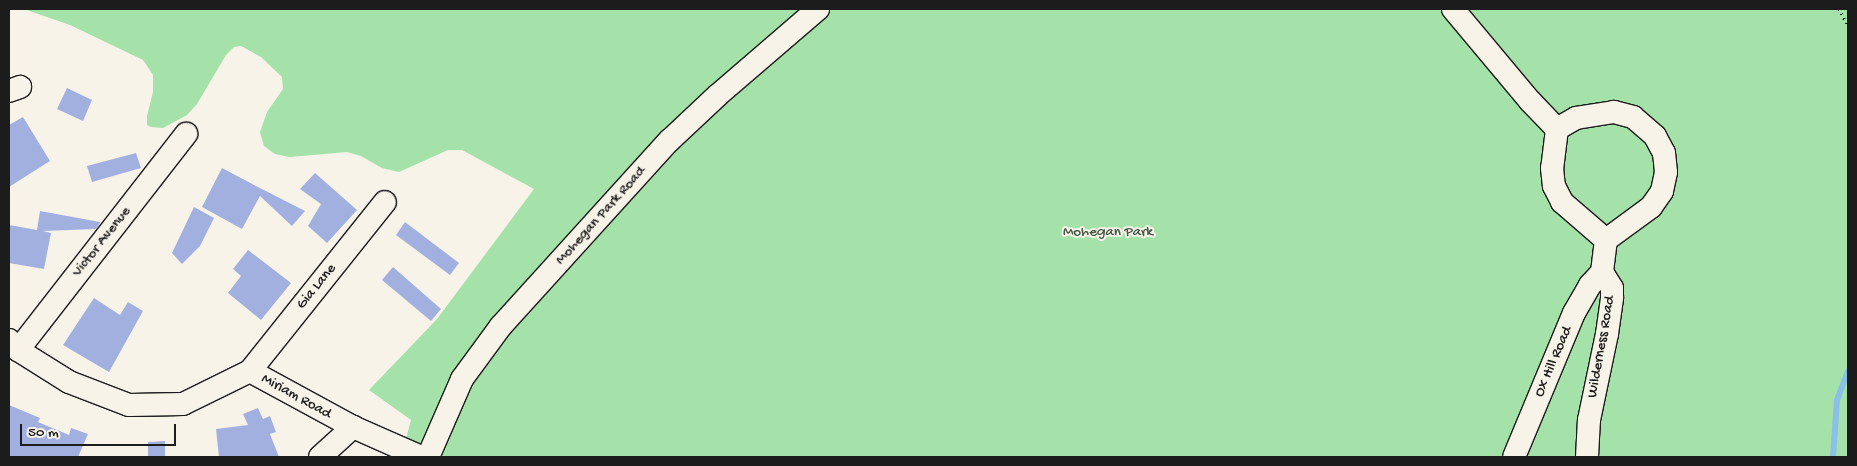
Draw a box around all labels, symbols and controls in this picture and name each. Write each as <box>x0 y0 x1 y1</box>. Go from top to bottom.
street label: Mohegan Park Road <box>552 163 650 269</box>
street label: Victor Avenue <box>69 203 135 281</box>
park label: Mohegan Park <box>1063 224 1153 242</box>
street label: Gia Lane <box>293 261 341 313</box>
street label: Wilderness Road <box>1584 295 1620 399</box>
street label: Ox Hill Road <box>1531 324 1577 400</box>
street label: Miriam Road <box>258 370 334 424</box>
scale bar <box>22 414 179 446</box>
text: 50 m <box>28 424 59 442</box>

